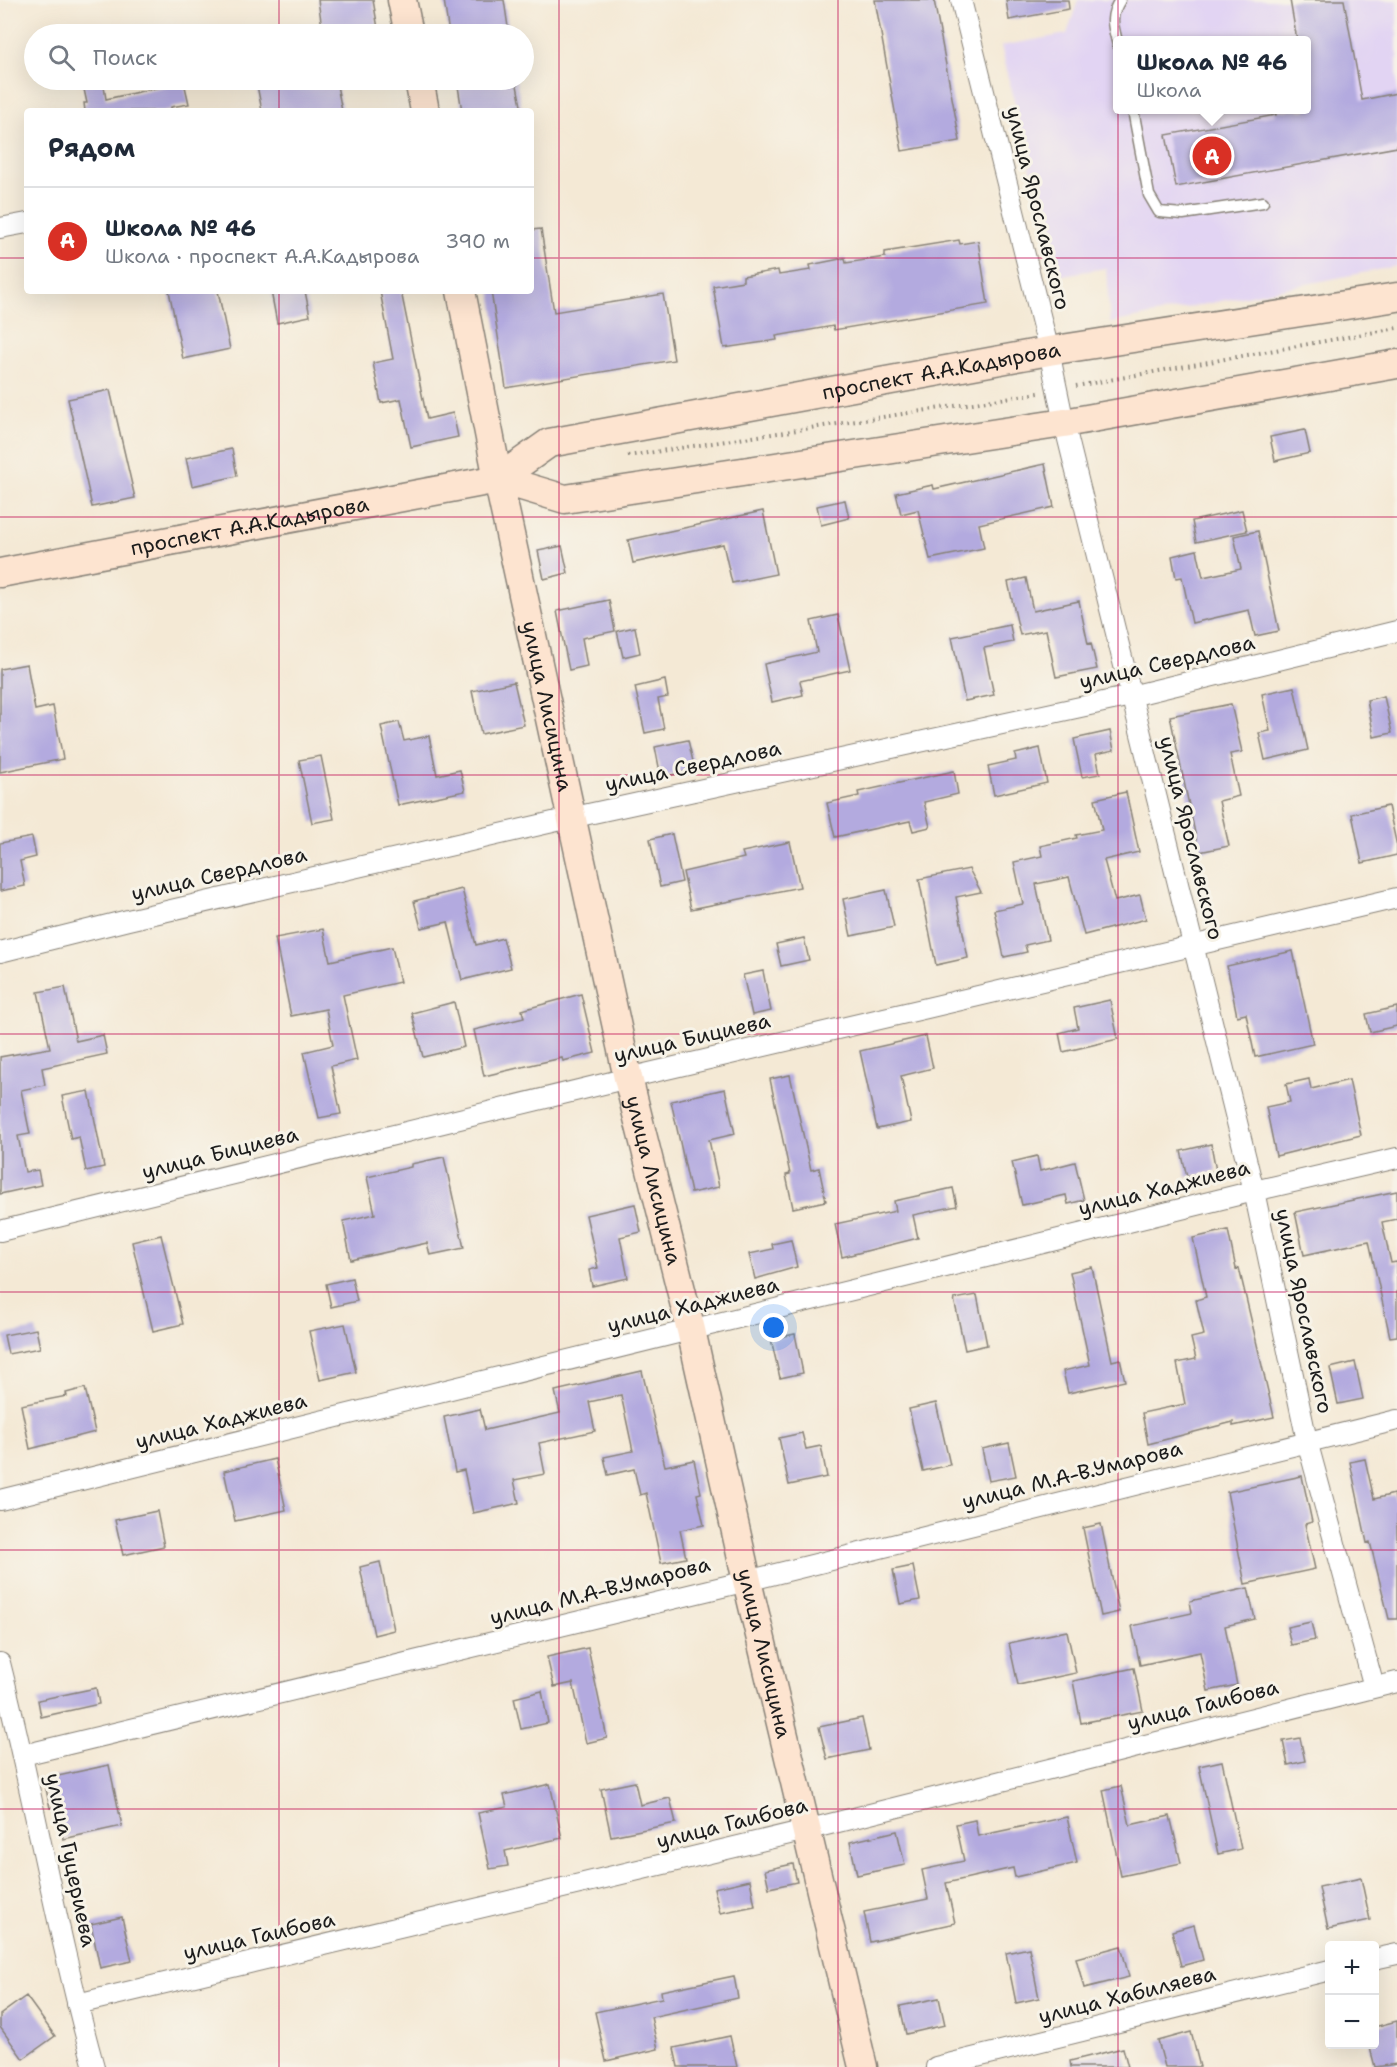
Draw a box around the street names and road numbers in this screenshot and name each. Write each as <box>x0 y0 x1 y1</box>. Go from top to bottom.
street label: улица Ярославского <box>999 103 1077 313</box>
street label: проспект А.А.Кадырова <box>820 335 1062 407</box>
street label: проспект А.А.Кадырова <box>128 490 371 562</box>
street label: улица Лисицина <box>515 618 579 794</box>
street label: улица Свердлова <box>1077 628 1257 696</box>
street label: улица Ярославского <box>1152 733 1230 943</box>
street label: улица Свердлова <box>602 734 784 798</box>
street label: улица Свердлова <box>129 840 309 908</box>
street label: улица Бициева <box>611 1006 773 1070</box>
street label: улица Лисицина <box>619 1093 688 1268</box>
street label: улица Бициева <box>139 1120 301 1186</box>
street label: улица Хаджиева <box>1075 1153 1253 1223</box>
street label: улица Ярославского <box>1269 1206 1339 1416</box>
street label: улица Хаджиева <box>604 1270 782 1340</box>
street label: улица Хаджиева <box>132 1386 310 1456</box>
street label: улица М.А-В.Умарова <box>959 1434 1185 1516</box>
street label: улица М.А-В.Умарова <box>487 1550 713 1632</box>
street label: улица Лисицина <box>731 1566 798 1741</box>
street label: улица Гаибова <box>1125 1673 1281 1737</box>
street label: улица Гуцериева <box>39 1770 103 1950</box>
street label: улица Гаибова <box>654 1791 810 1855</box>
street label: улица Гаибова <box>180 1905 338 1967</box>
street label: улица Хабиляева <box>1035 1959 1219 2031</box>

